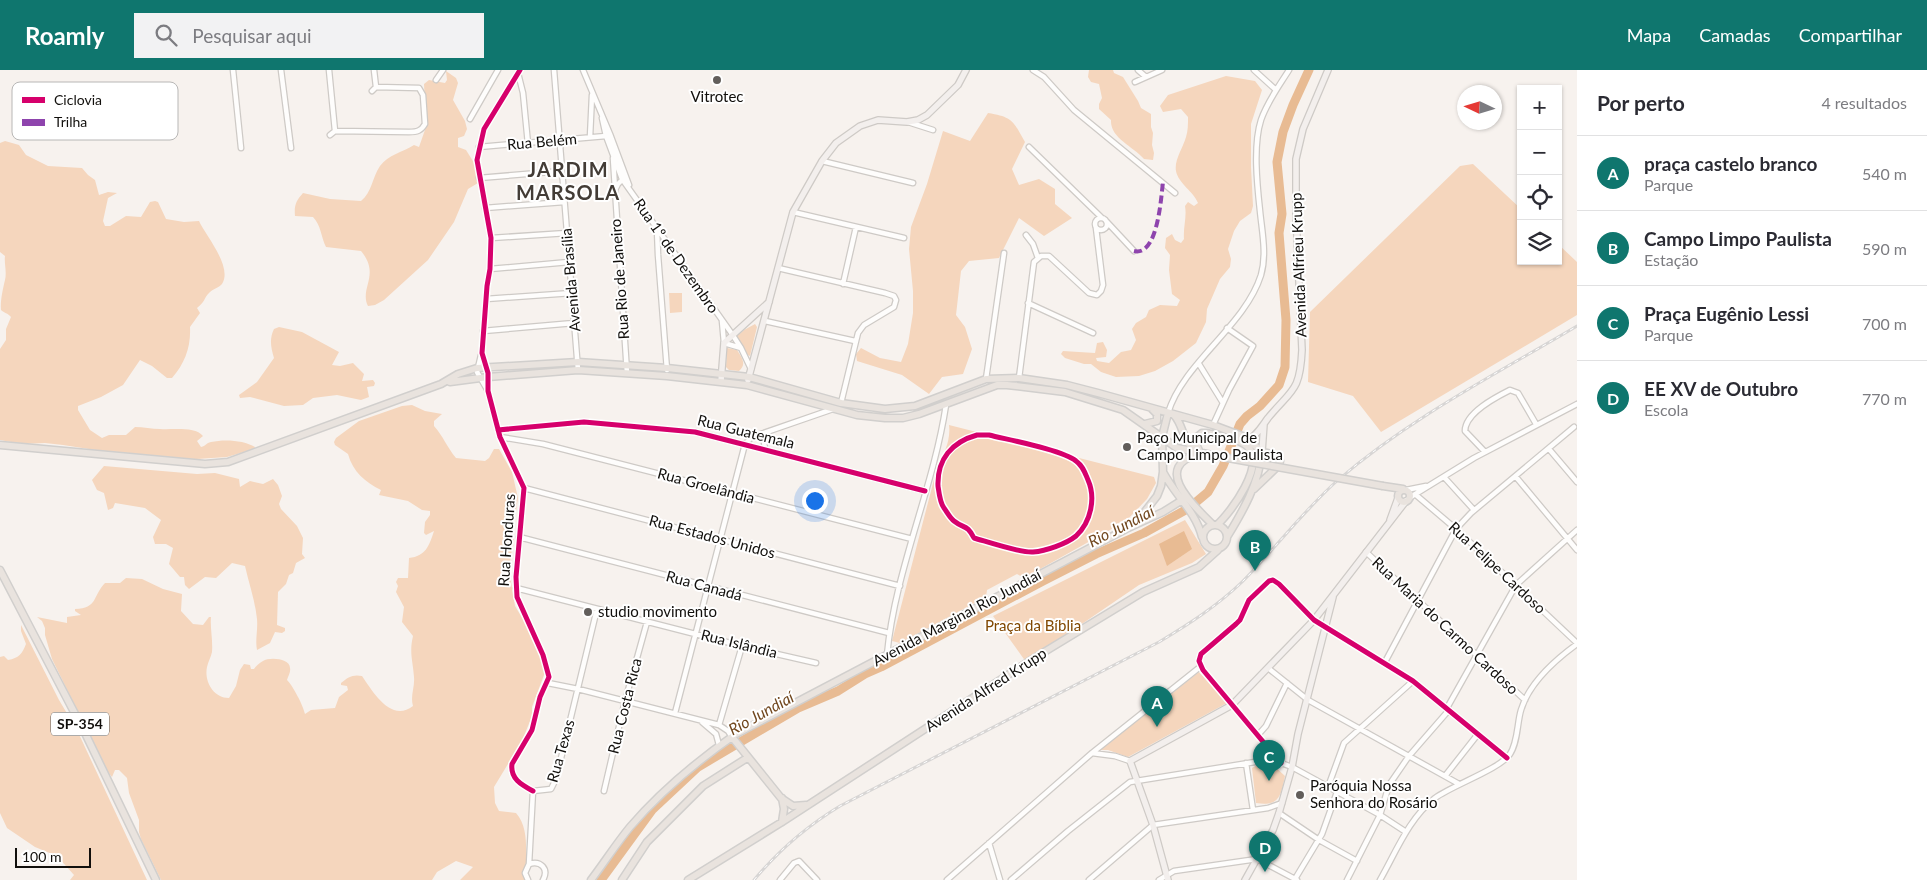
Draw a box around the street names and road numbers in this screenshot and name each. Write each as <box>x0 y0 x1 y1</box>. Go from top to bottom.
street label: Rua Belém <box>506 129 578 153</box>
street label: Avenida Alfrieu Krupp <box>1286 192 1310 338</box>
street label: Rua 1º de Dezembro <box>631 195 723 316</box>
street label: Rua Rio de Janeiro <box>606 218 632 340</box>
street label: Avenida Brasília <box>557 228 583 333</box>
street label: Rua Guatemala <box>696 410 797 452</box>
street label: Rua Groelândia <box>656 463 757 507</box>
street label: Rua Honduras <box>494 493 518 587</box>
street label: Rua Estados Unidos <box>647 511 777 562</box>
street label: Rua Felipe Cardoso <box>1445 518 1550 617</box>
street label: Rua Maria do Carmo Cardoso <box>1369 553 1522 698</box>
street label: Avenida Marginal Rio Jundiaí <box>869 564 1045 669</box>
street label: Rua Canadá <box>664 566 744 604</box>
street label: Rua Islândia <box>699 625 779 661</box>
street label: Avenida Alfred Krupp <box>921 643 1049 735</box>
street label: Rua Costa Rica <box>603 656 645 755</box>
road number: SP-354 <box>51 712 109 736</box>
street label: Rua Texas <box>542 717 578 784</box>

